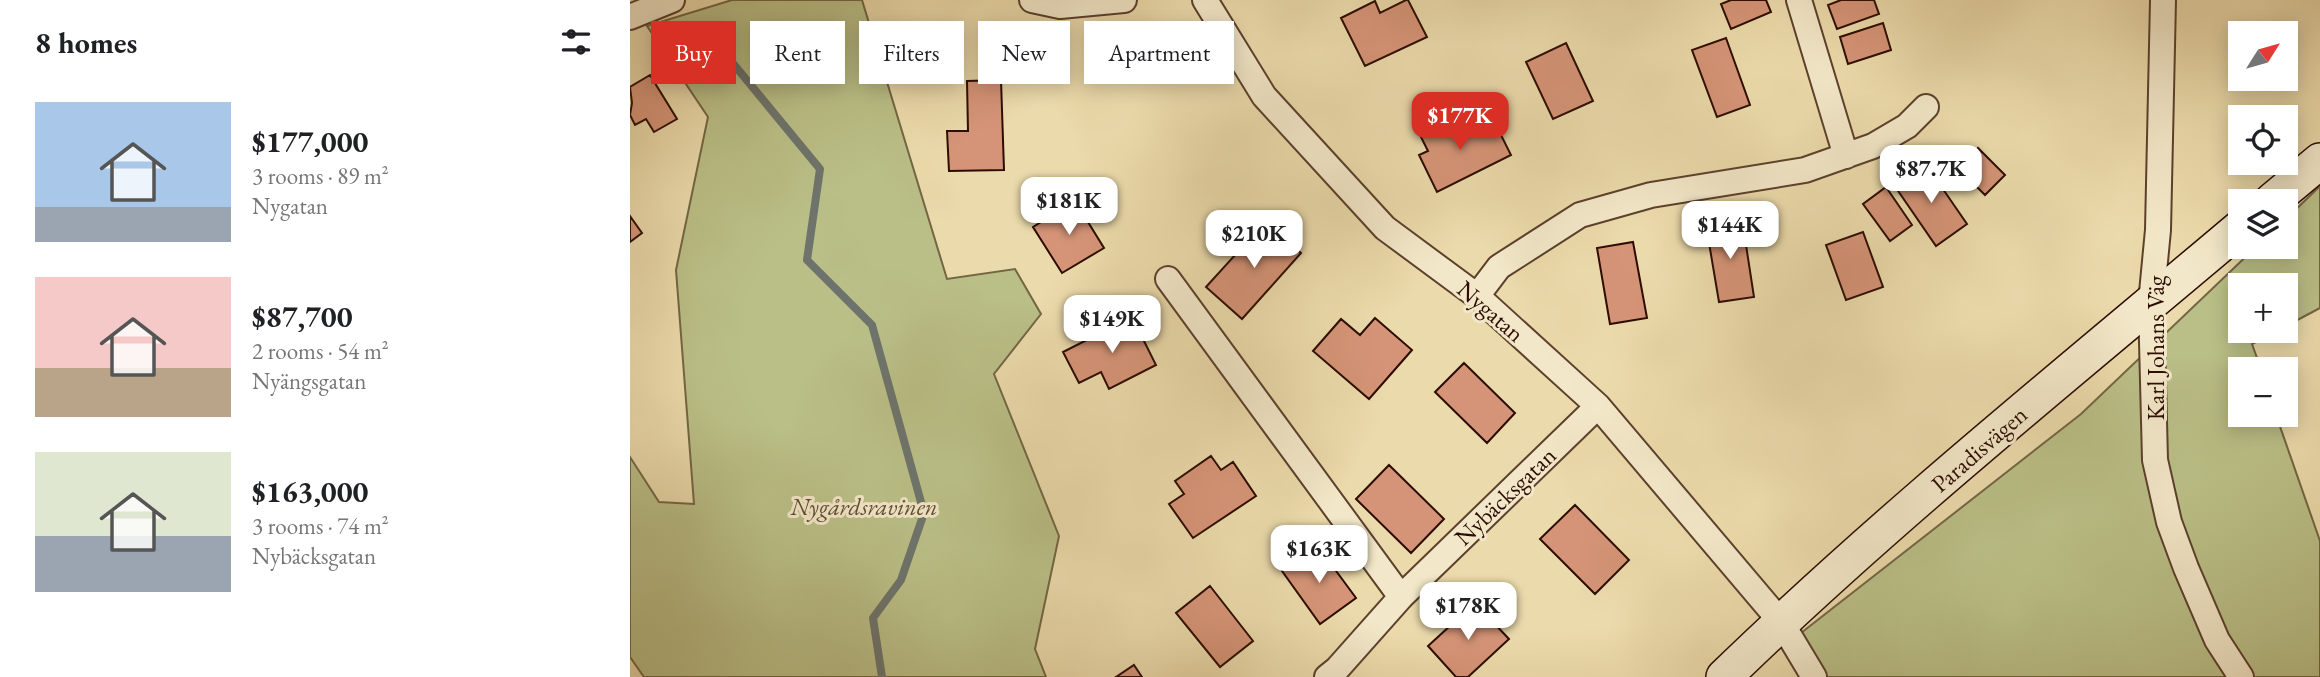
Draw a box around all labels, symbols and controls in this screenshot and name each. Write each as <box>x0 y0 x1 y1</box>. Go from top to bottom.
chip: Buy <box>651 21 736 84</box>
chip: Rent <box>750 21 845 84</box>
chip: Filters <box>859 21 964 84</box>
chip: New <box>978 21 1070 84</box>
chip: Apartment <box>1084 21 1234 84</box>
north arrow <box>2228 21 2298 91</box>
map controls <box>2228 21 2298 427</box>
text: 8 homes <box>35 23 137 62</box>
icon: filters <box>557 23 595 61</box>
pin: $177K <box>1411 92 1509 152</box>
text: $177K <box>1428 100 1492 130</box>
button: locate <box>2228 105 2298 175</box>
text: $177,000 <box>252 122 368 161</box>
icon: home <box>91 130 175 214</box>
pin: $87.7K <box>1874 146 1988 205</box>
text: $87.7K <box>1896 153 1966 183</box>
text: 3 rooms · 89 m² <box>252 161 389 191</box>
pin: $181K <box>1020 177 1118 237</box>
text: $181K <box>1037 185 1101 215</box>
button: layers <box>2228 189 2298 259</box>
text: Nygatan <box>252 191 328 221</box>
pin: $144K <box>1681 202 1779 261</box>
text: $144K <box>1698 209 1762 239</box>
pin: $210K <box>1205 210 1303 270</box>
text: $210K <box>1222 218 1286 248</box>
street label: Nygatan <box>1451 273 1531 349</box>
button: + <box>2228 273 2298 343</box>
street label: Karl Johans Väg <box>2140 275 2171 421</box>
pin: $149K <box>1063 296 1161 355</box>
text: $87,700 <box>252 297 353 336</box>
text: $149K <box>1080 303 1144 333</box>
icon: home <box>91 305 175 389</box>
text: 2 rooms · 54 m² <box>252 336 389 366</box>
button: − <box>2228 357 2298 427</box>
text: Nyängsgatan <box>252 366 366 396</box>
street label: Paradisvägen <box>1925 399 2034 499</box>
street label: Nybäcksgatan <box>1448 440 1563 552</box>
text: $163,000 <box>252 472 368 511</box>
icon: home <box>91 480 175 564</box>
park label: Nygårdsravinen <box>789 491 938 522</box>
text: 3 rooms · 74 m² <box>252 511 389 541</box>
pin: $163K <box>1270 526 1368 585</box>
text: $163K <box>1287 533 1351 563</box>
text: Nybäcksgatan <box>252 541 376 571</box>
pin: $178K <box>1419 582 1517 642</box>
text: $178K <box>1436 590 1500 620</box>

